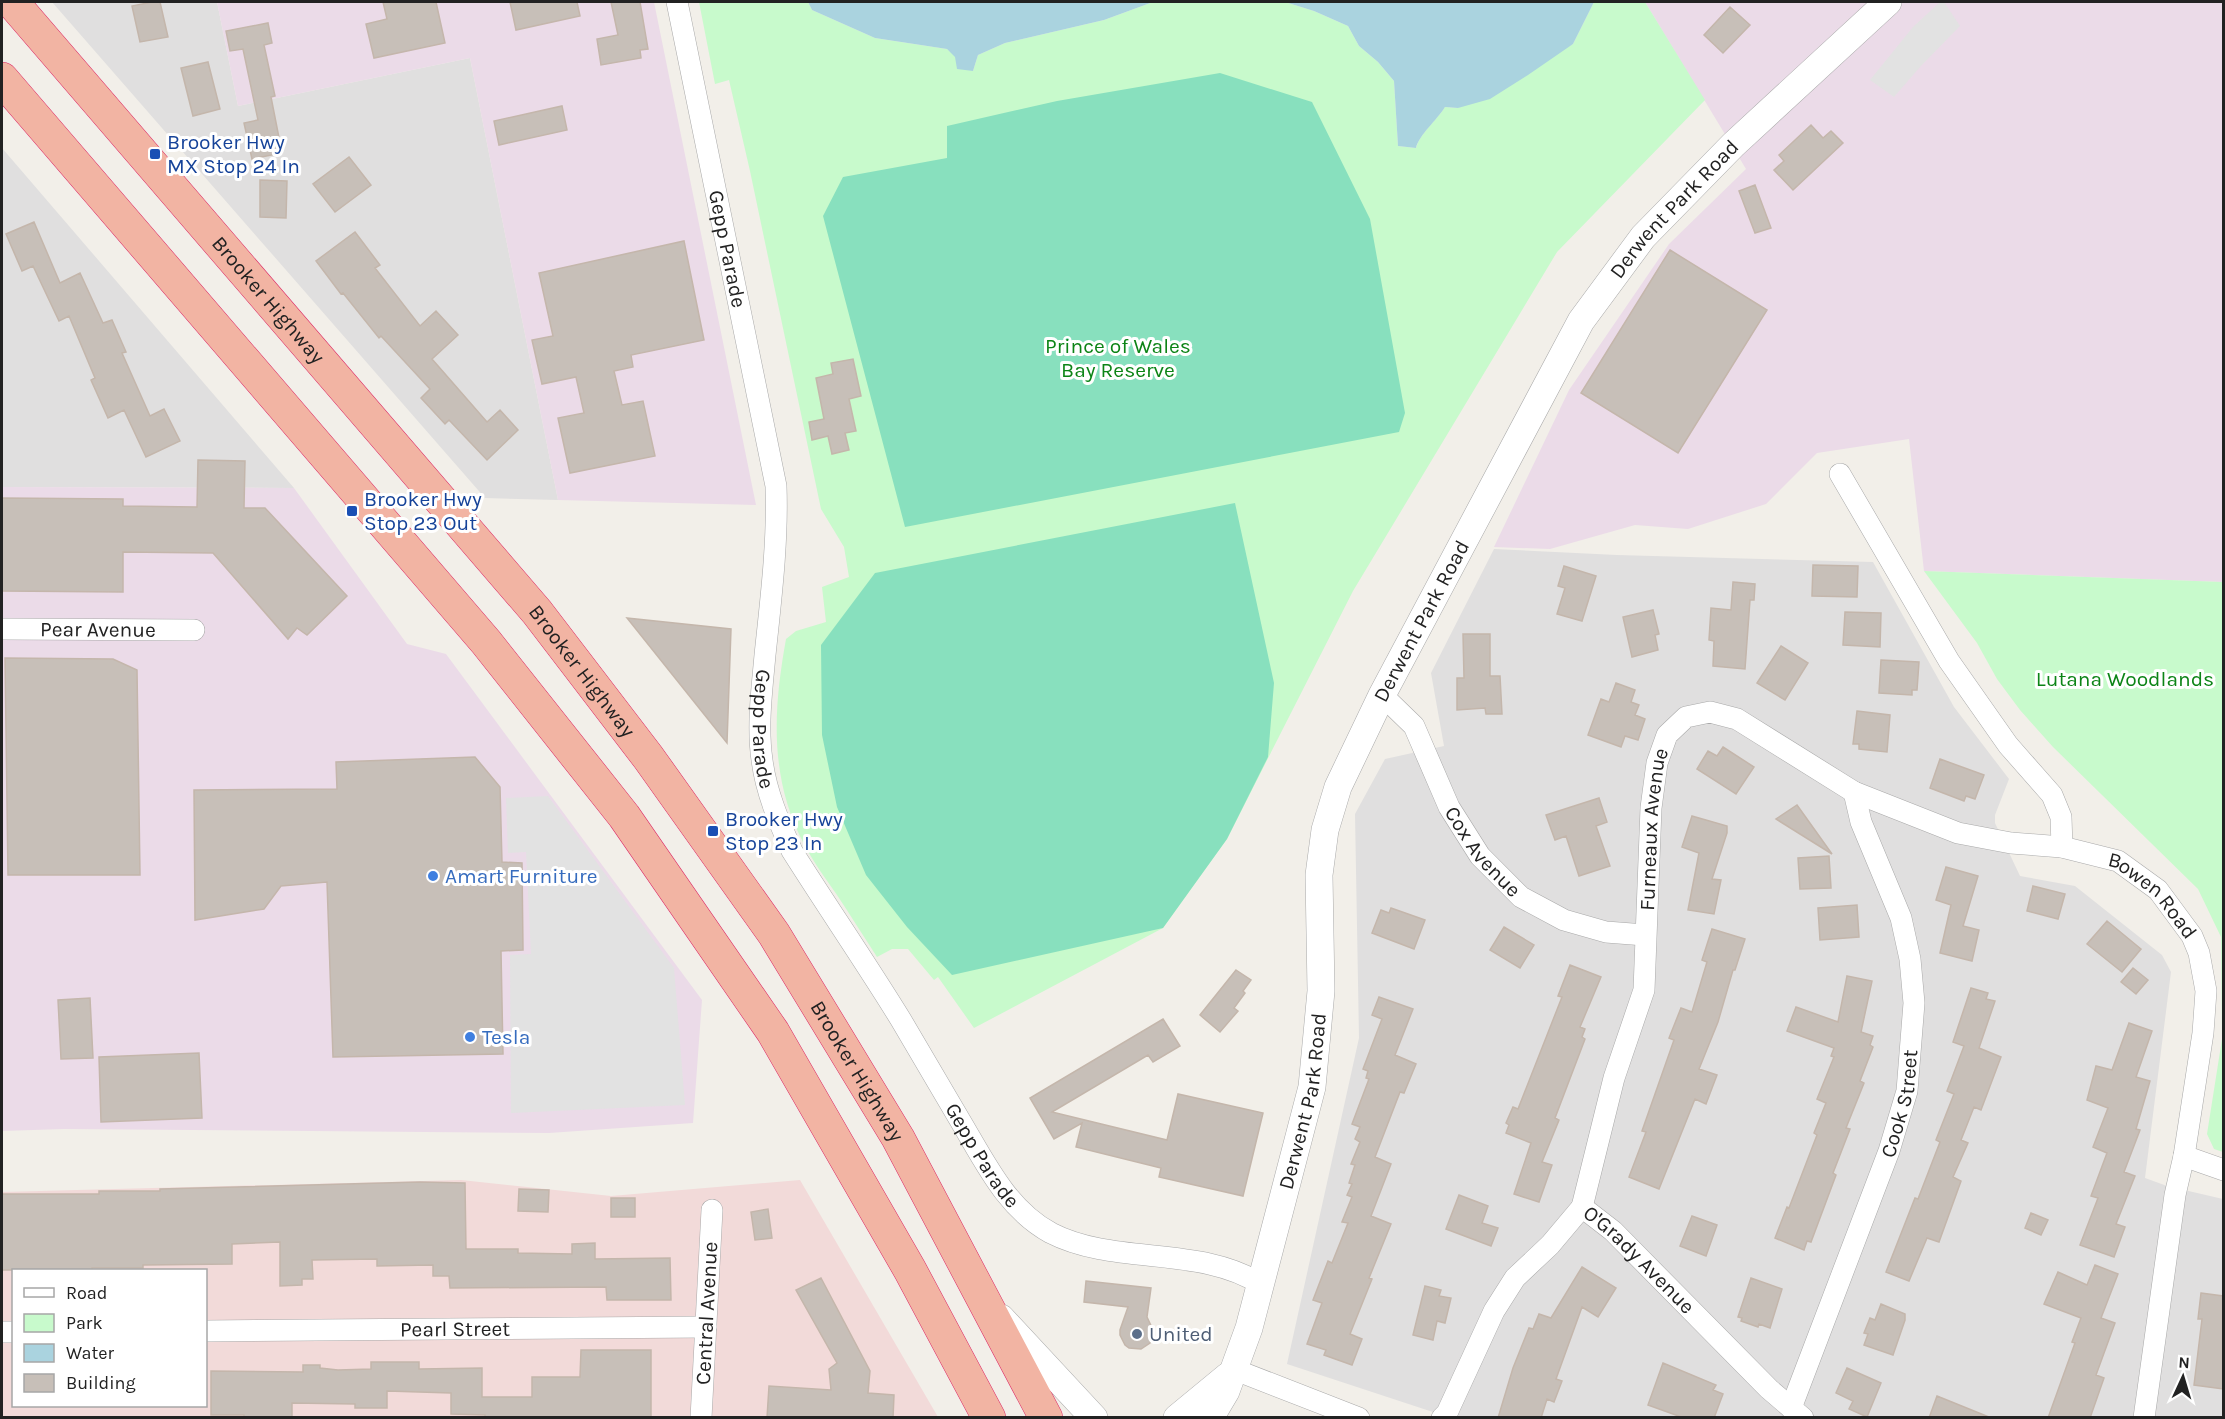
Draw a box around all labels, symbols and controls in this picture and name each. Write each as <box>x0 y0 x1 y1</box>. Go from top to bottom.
place label: Brooker Hwy MX Stop 24 In <box>167 130 300 178</box>
street label: Derwent Park Road <box>1605 135 1744 283</box>
marker: Brooker Hwy MX Stop 24 In <box>148 147 162 161</box>
street label: Gepp Parade <box>704 188 751 310</box>
street label: Brooker Highway <box>207 231 330 369</box>
park label: Prince of Wales Bay Reserve <box>1045 334 1191 382</box>
place label: Brooker Hwy Stop 23 Out <box>364 487 482 535</box>
marker: Brooker Hwy Stop 23 Out <box>345 504 359 518</box>
street label: Derwent Park Road <box>1368 536 1474 706</box>
street label: Brooker Highway <box>524 600 640 742</box>
street label: Pear Avenue <box>40 617 156 642</box>
park label: Lutana Woodlands <box>2036 667 2214 691</box>
street label: Gepp Parade <box>748 668 779 791</box>
street label: Furneaux Avenue <box>1635 745 1673 911</box>
street label: Cox Avenue <box>1440 802 1526 902</box>
place label: Brooker Hwy Stop 23 In <box>725 807 843 855</box>
marker: Brooker Hwy Stop 23 In <box>706 824 720 838</box>
street label: Bowen Road <box>2106 847 2202 944</box>
place label: Amart Furniture <box>445 864 597 888</box>
marker: Amart Furniture <box>426 869 440 883</box>
street label: Brooker Highway <box>805 996 909 1146</box>
street label: Derwent Park Road <box>1274 1012 1331 1192</box>
place label: Tesla <box>482 1025 530 1049</box>
marker: Tesla <box>463 1030 477 1044</box>
street label: Cook Street <box>1876 1049 1922 1160</box>
street label: Gepp Parade <box>940 1099 1024 1213</box>
street label: O'Grady Avenue <box>1579 1201 1700 1319</box>
street label: Central Avenue <box>691 1241 722 1385</box>
legend <box>12 1269 207 1407</box>
text: Road <box>66 1282 107 1304</box>
text: Park <box>66 1312 103 1334</box>
street label: Pearl Street <box>400 1317 510 1341</box>
place label: United <box>1149 1322 1213 1346</box>
marker: United <box>1130 1327 1144 1341</box>
text: Water <box>66 1342 114 1364</box>
north arrow <box>2153 1347 2213 1407</box>
text: N <box>2178 1353 2190 1372</box>
text: Building <box>66 1372 136 1394</box>

